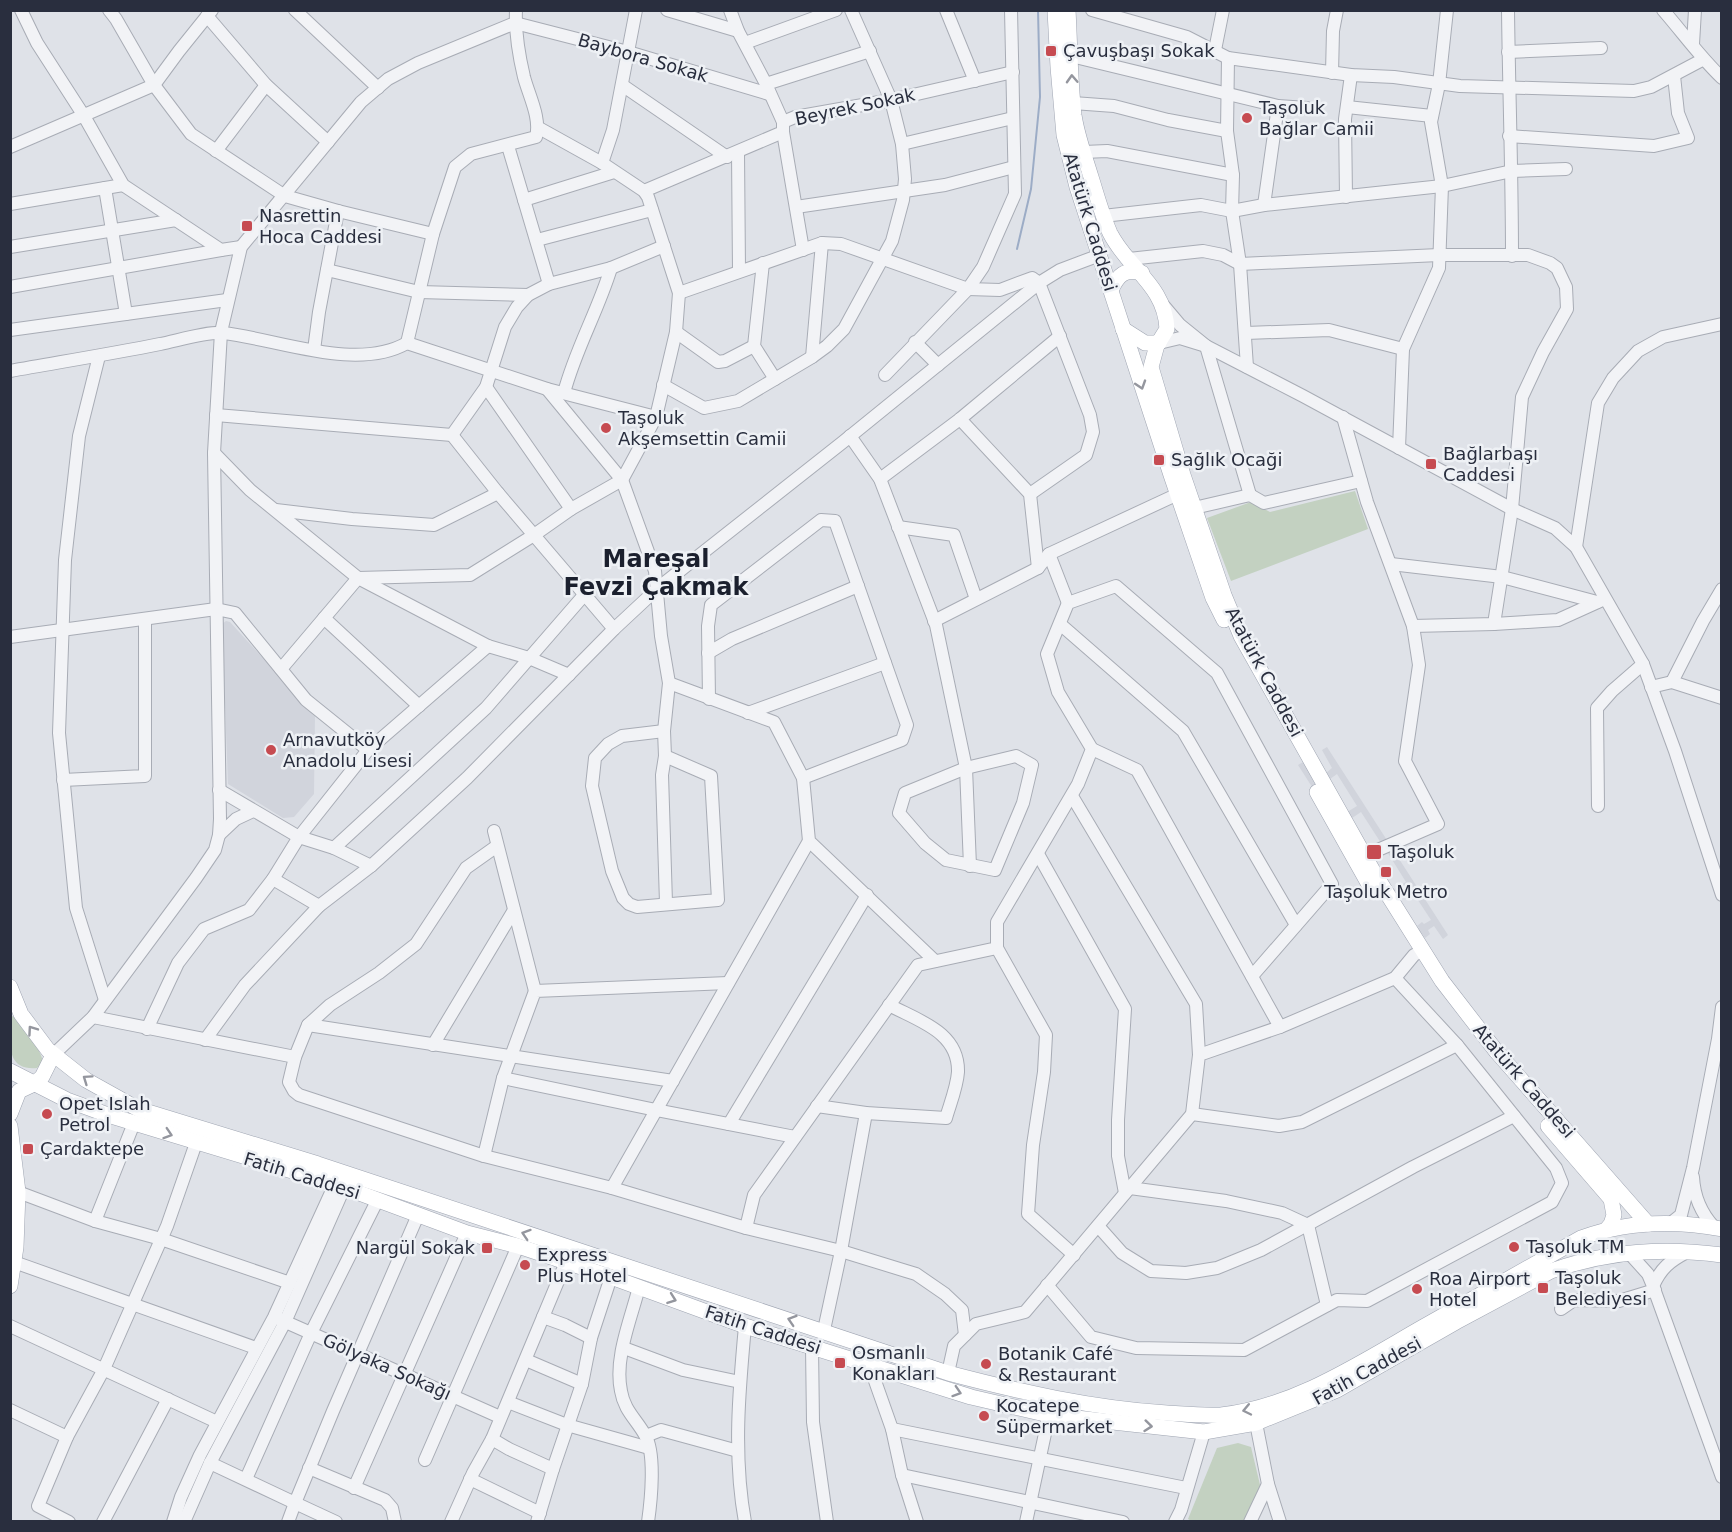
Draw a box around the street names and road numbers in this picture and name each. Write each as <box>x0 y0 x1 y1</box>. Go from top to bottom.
street label: Baybora Sokak <box>576 29 711 86</box>
street label: Beyrek Sokak <box>793 83 917 129</box>
street label: Atatürk Caddesi <box>1059 150 1122 294</box>
street label: Atatürk Caddesi <box>1221 603 1308 740</box>
street label: Atatürk Caddesi <box>1469 1019 1580 1142</box>
street label: Fatih Caddesi <box>241 1148 363 1203</box>
street label: Fatih Caddesi <box>702 1301 824 1358</box>
street label: Gölyaka Sokağı <box>320 1329 455 1404</box>
street label: Fatih Caddesi <box>1309 1332 1425 1409</box>

